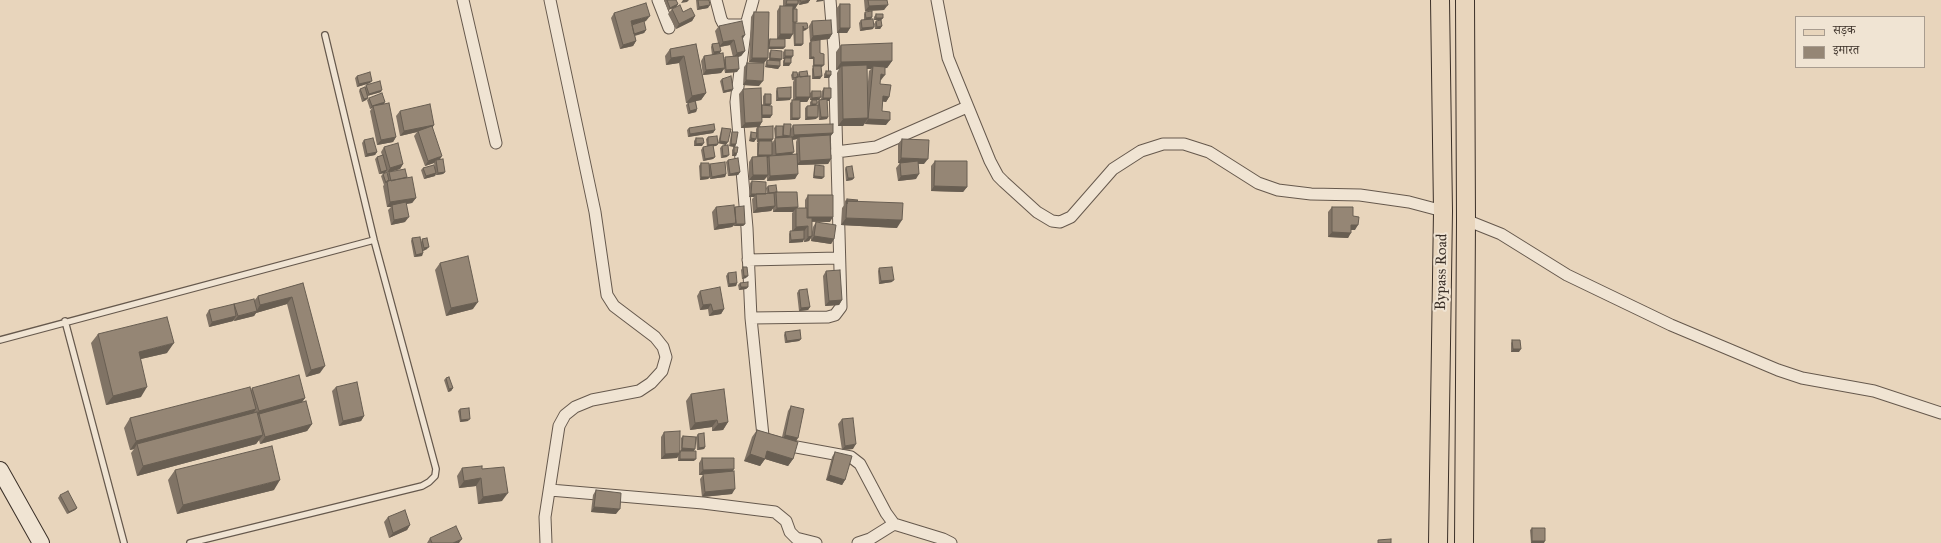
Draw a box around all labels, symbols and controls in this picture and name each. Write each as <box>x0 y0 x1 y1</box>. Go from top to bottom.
legend <box>1795 16 1925 68</box>
text: सड़क <box>1833 23 1856 37</box>
text: इमारत <box>1833 43 1859 57</box>
street label: Bypass Road <box>1432 233 1452 311</box>

